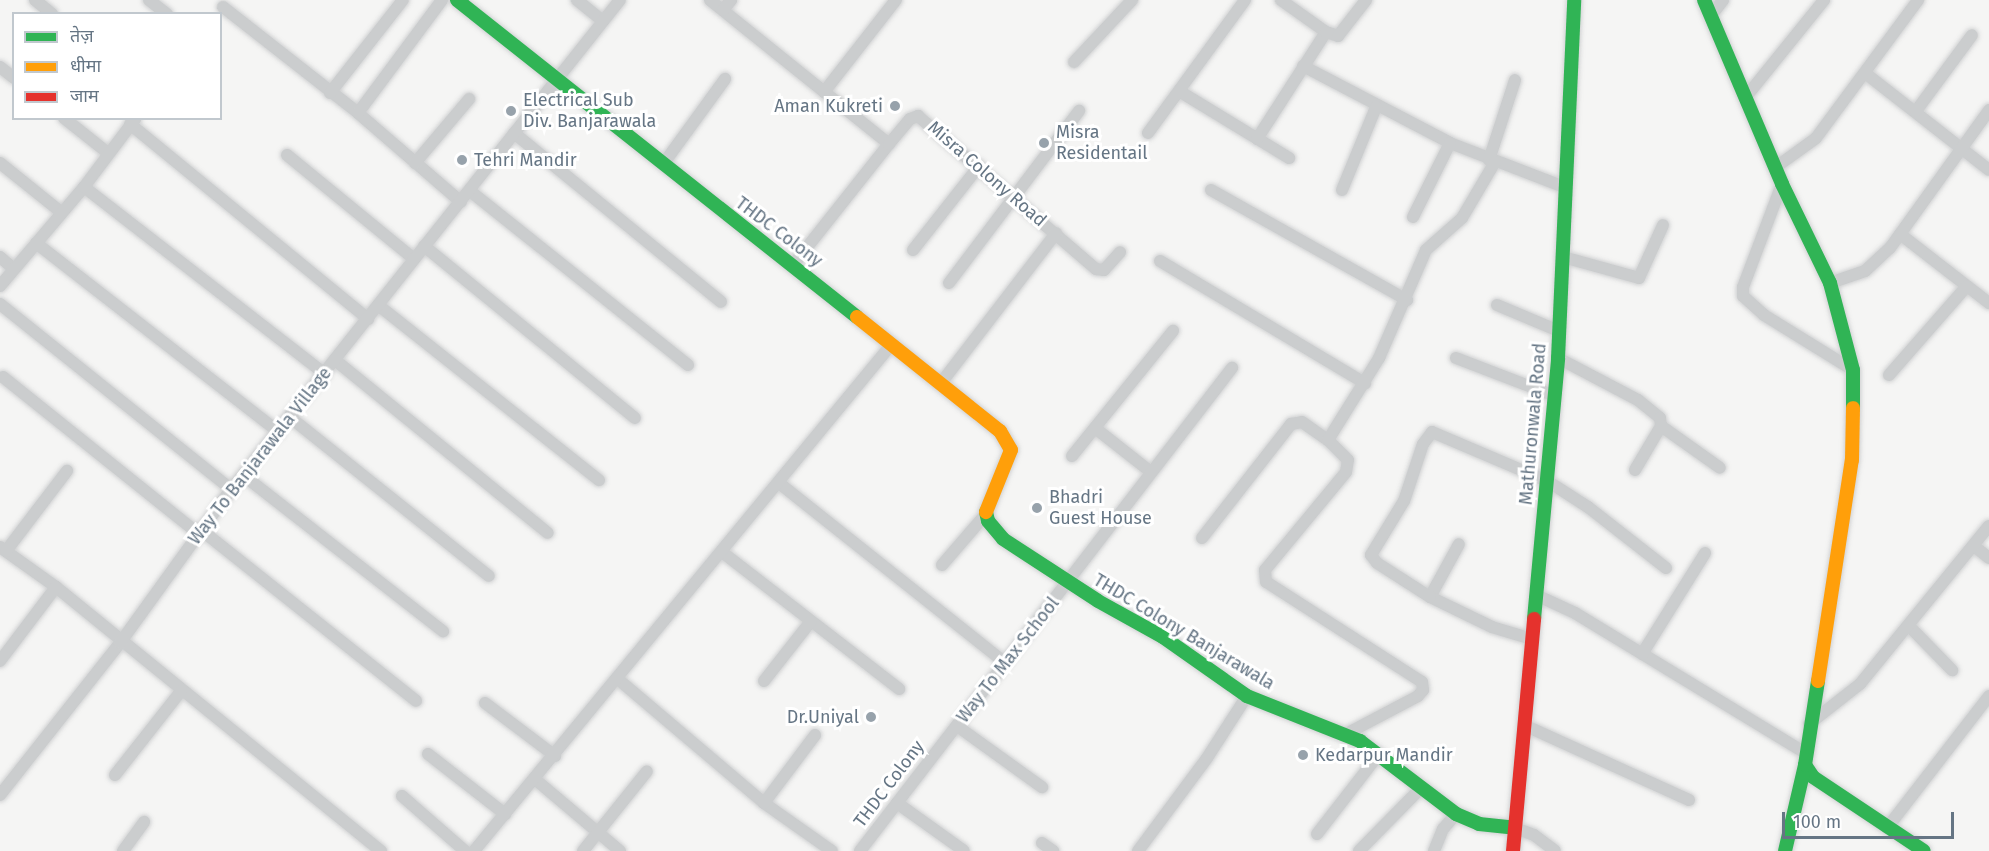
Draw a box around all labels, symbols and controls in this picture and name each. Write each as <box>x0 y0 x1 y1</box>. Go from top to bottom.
legend <box>12 12 222 120</box>
text: तेज़ <box>70 25 94 47</box>
text: धीमा <box>70 55 101 77</box>
text: जाम <box>70 85 99 107</box>
place label: Electrical Sub Div. Banjarawala <box>523 90 656 132</box>
place label: Aman Kukreti <box>774 95 883 117</box>
marker: Aman Kukreti <box>888 99 902 113</box>
marker: Electrical Sub Div. Banjarawala <box>504 104 518 118</box>
street label: Misra Colony Road <box>923 117 1051 231</box>
place label: Misra Residentail <box>1056 122 1148 164</box>
marker: Misra Residentail <box>1037 136 1051 150</box>
place label: Tehri Mandir <box>474 149 577 171</box>
marker: Tehri Mandir <box>455 153 469 167</box>
street label: THDC Colony <box>731 192 827 272</box>
street label: Mathuronwala Road <box>1515 342 1551 506</box>
street label: Way To Banjarawala Village <box>184 363 336 549</box>
place label: Bhadri Guest House <box>1049 487 1152 530</box>
marker: Bhadri Guest House <box>1030 501 1044 515</box>
street label: THDC Colony Banjarawala <box>1090 569 1278 695</box>
street label: Way To Max School <box>952 593 1064 727</box>
place label: Dr.Uniyal <box>787 706 859 728</box>
marker: Dr.Uniyal <box>864 710 878 724</box>
street label: THDC Colony <box>849 736 929 832</box>
place label: Kedarpur Mandir <box>1315 744 1453 766</box>
marker: Kedarpur Mandir <box>1296 748 1310 762</box>
scale bar <box>1785 800 1958 838</box>
text: 100 m <box>1793 811 1841 833</box>

